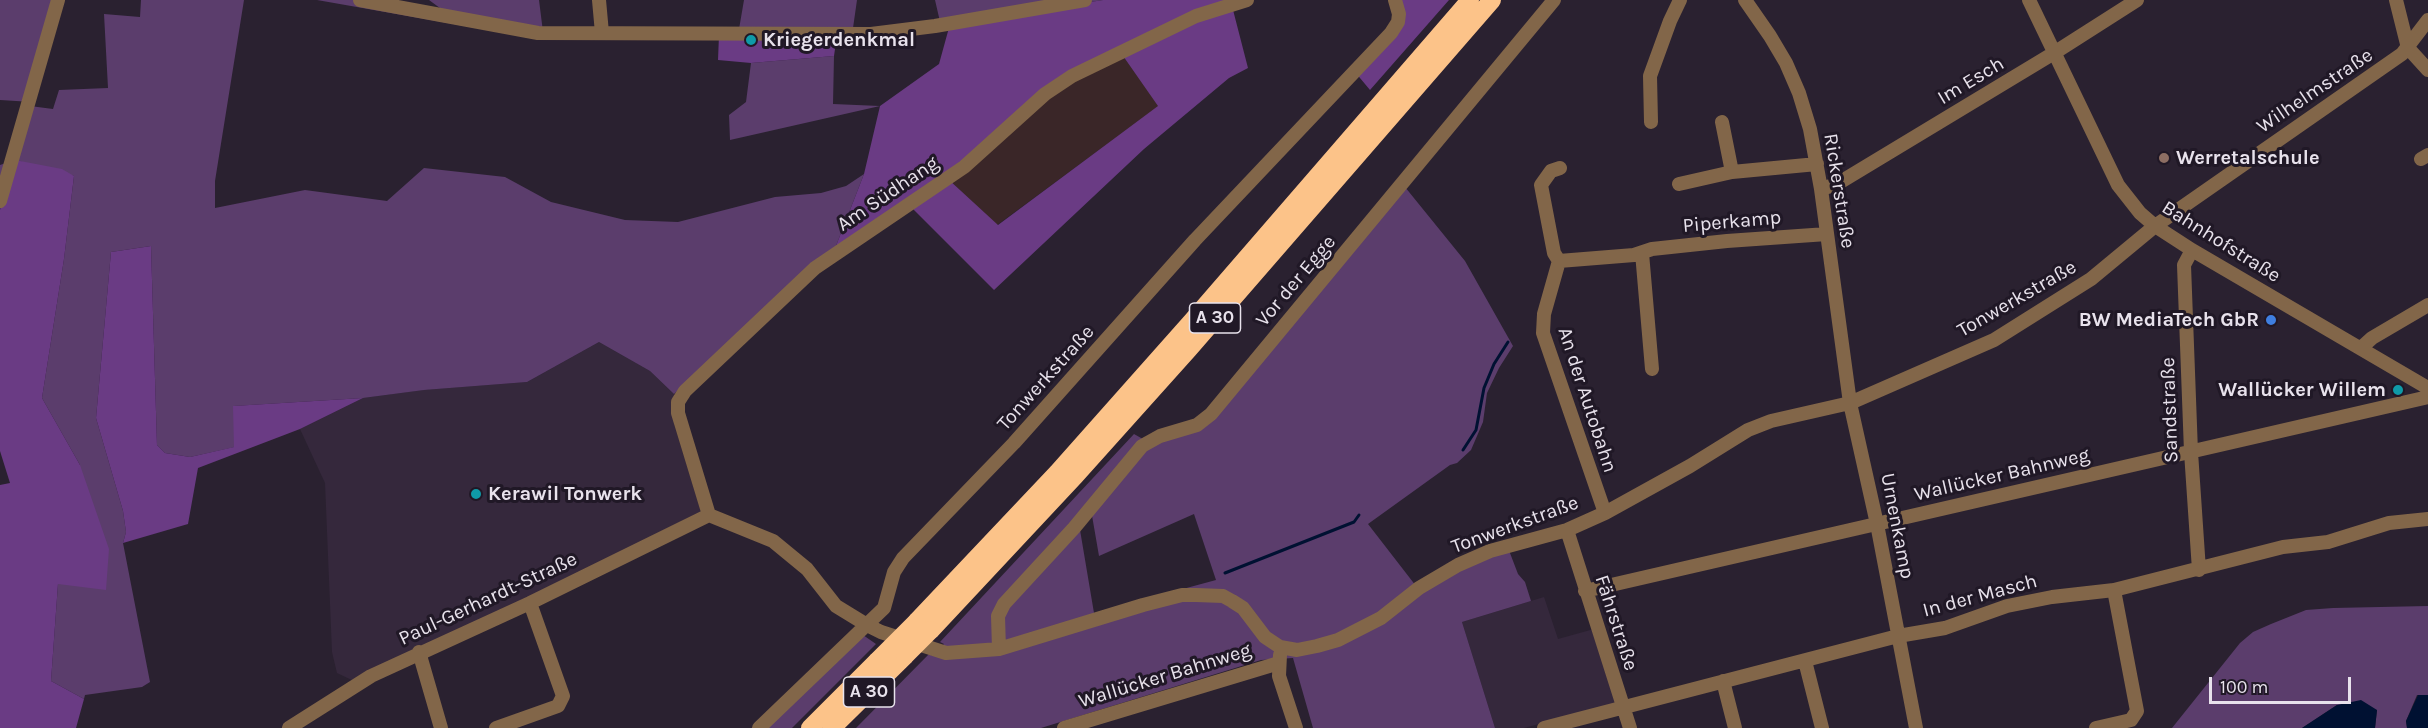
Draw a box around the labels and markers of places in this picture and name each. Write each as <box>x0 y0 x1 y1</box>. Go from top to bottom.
place label: Kriegerdenkmal <box>763 28 915 52</box>
marker: Kriegerdenkmal <box>744 33 758 47</box>
place label: Werretalschule <box>2176 146 2320 170</box>
marker: Werretalschule <box>2157 151 2171 165</box>
place label: BW MediaTech GbR <box>2079 308 2259 332</box>
marker: BW MediaTech GbR <box>2264 313 2278 327</box>
place label: Wallücker Willem <box>2218 378 2386 402</box>
marker: Wallücker Willem <box>2391 383 2405 397</box>
place label: Kerawil Tonwerk <box>488 482 642 506</box>
marker: Kerawil Tonwerk <box>469 487 483 501</box>

